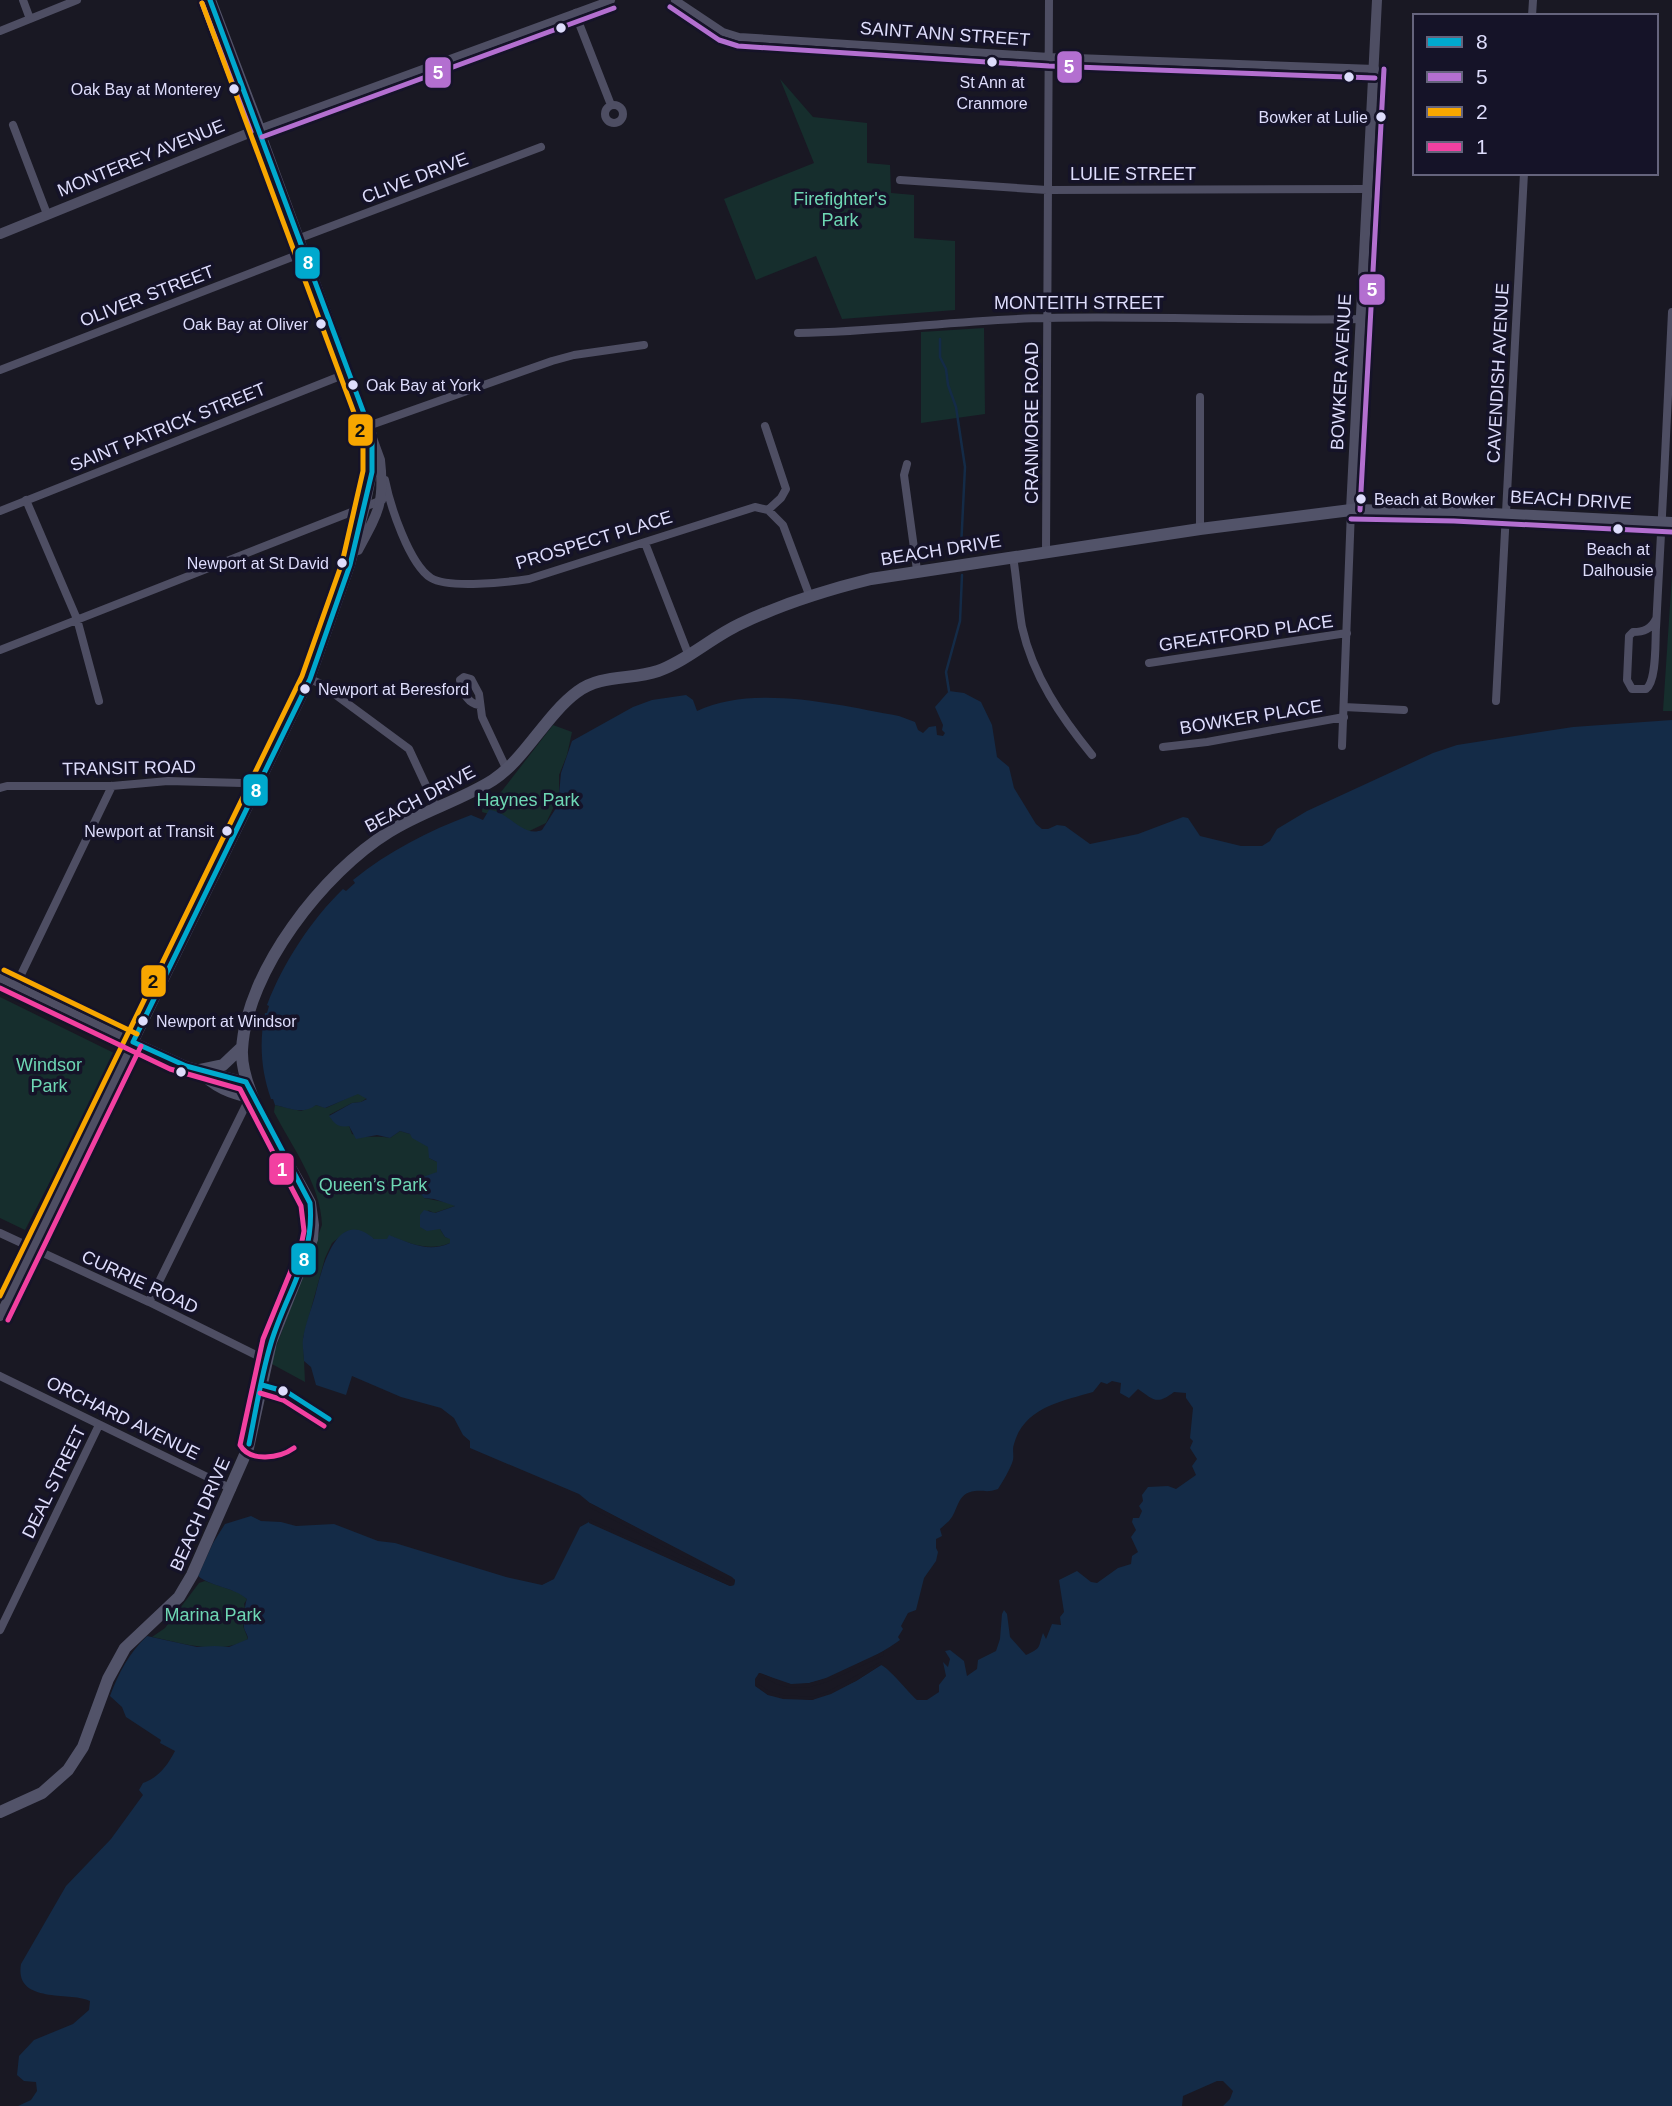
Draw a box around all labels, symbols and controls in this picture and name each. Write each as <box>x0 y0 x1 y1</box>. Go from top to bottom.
legend <box>1413 14 1658 175</box>
street label: SAINT ANN STREET <box>859 18 1031 50</box>
unlabelled marker <box>554 21 568 35</box>
text: 8 <box>1476 30 1488 53</box>
line badge: 5 <box>1056 50 1083 84</box>
marker: St Ann at Cranmore <box>985 55 999 69</box>
line badge: 5 <box>424 56 452 89</box>
text: 5 <box>1064 56 1075 77</box>
text: 5 <box>433 62 444 83</box>
text: 5 <box>1476 65 1488 88</box>
unlabelled marker <box>1342 70 1356 84</box>
place label: St Ann at Cranmore <box>956 74 1028 112</box>
place label: Oak Bay at Monterey <box>71 81 221 98</box>
marker: Oak Bay at Monterey <box>227 82 241 96</box>
text: 2 <box>1476 100 1488 123</box>
place label: Bowker at Lulie <box>1259 109 1368 126</box>
marker: Bowker at Lulie <box>1374 110 1388 124</box>
street label: MONTEREY AVENUE <box>55 115 227 201</box>
text: 1 <box>1476 135 1488 158</box>
street label: CLIVE DRIVE <box>359 149 471 207</box>
street label: LULIE STREET <box>1070 164 1196 184</box>
park label: Firefighter's Park <box>793 189 887 230</box>
line badge: 8 <box>294 246 321 280</box>
text: 8 <box>303 252 313 273</box>
street label: OLIVER STREET <box>77 261 217 331</box>
line badge: 5 <box>1358 273 1386 306</box>
text: 5 <box>1367 279 1378 300</box>
street label: CAVENDISH AVENUE <box>1483 282 1513 464</box>
street label: MONTEITH STREET <box>994 293 1164 313</box>
street label: BOWKER AVENUE <box>1327 293 1355 451</box>
place label: Oak Bay at Oliver <box>183 316 309 333</box>
marker: Oak Bay at Oliver <box>314 317 328 331</box>
street label: CRANMORE ROAD <box>1022 342 1042 504</box>
place label: Oak Bay at York <box>366 377 482 394</box>
marker: Oak Bay at York <box>346 378 360 392</box>
street label: SAINT PATRICK STREET <box>67 379 269 475</box>
line badge: 2 <box>347 413 374 447</box>
text: 2 <box>355 420 365 441</box>
street label: BEACH DRIVE <box>1510 487 1632 513</box>
place label: Beach at Bowker <box>1374 491 1496 508</box>
marker: Beach at Bowker <box>1354 492 1368 506</box>
street label: PROSPECT PLACE <box>513 507 675 573</box>
marker: Beach at Dalhousie <box>1611 522 1625 536</box>
street label: BEACH DRIVE <box>879 531 1003 569</box>
place label: Beach at Dalhousie <box>1582 541 1654 579</box>
place label: Newport at St David <box>187 555 329 572</box>
marker: Newport at St David <box>335 556 349 570</box>
street label: GREATFORD PLACE <box>1158 611 1334 655</box>
place label: Newport at Beresford <box>318 681 469 698</box>
marker: Newport at Beresford <box>298 682 312 696</box>
street label: BOWKER PLACE <box>1178 696 1324 738</box>
street label: TRANSIT ROAD <box>62 757 196 779</box>
street label: BEACH DRIVE <box>361 762 479 836</box>
line badge: 8 <box>242 773 269 807</box>
text: 8 <box>251 780 261 801</box>
park label: Haynes Park <box>476 790 581 810</box>
place label: Newport at Transit <box>84 823 215 840</box>
marker: Newport at Transit <box>220 824 234 838</box>
line badge: 2 <box>140 964 167 998</box>
text: 2 <box>148 971 158 992</box>
place label: Newport at Windsor <box>156 1013 297 1030</box>
marker: Newport at Windsor <box>136 1014 150 1028</box>
park label: Windsor Park <box>16 1055 82 1096</box>
unlabelled marker <box>174 1065 188 1079</box>
line badge: 1 <box>268 1152 295 1186</box>
text: 1 <box>277 1159 288 1180</box>
park label: Queen’s Park <box>319 1175 428 1195</box>
line badge: 8 <box>290 1242 317 1276</box>
street label: CURRIE ROAD <box>79 1246 201 1318</box>
text: 8 <box>299 1249 309 1270</box>
street label: ORCHARD AVENUE <box>43 1372 203 1464</box>
unlabelled marker <box>276 1384 290 1398</box>
street label: DEAL STREET <box>18 1423 90 1541</box>
street label: BEACH DRIVE <box>166 1454 234 1574</box>
park label: Marina Park <box>164 1605 263 1625</box>

